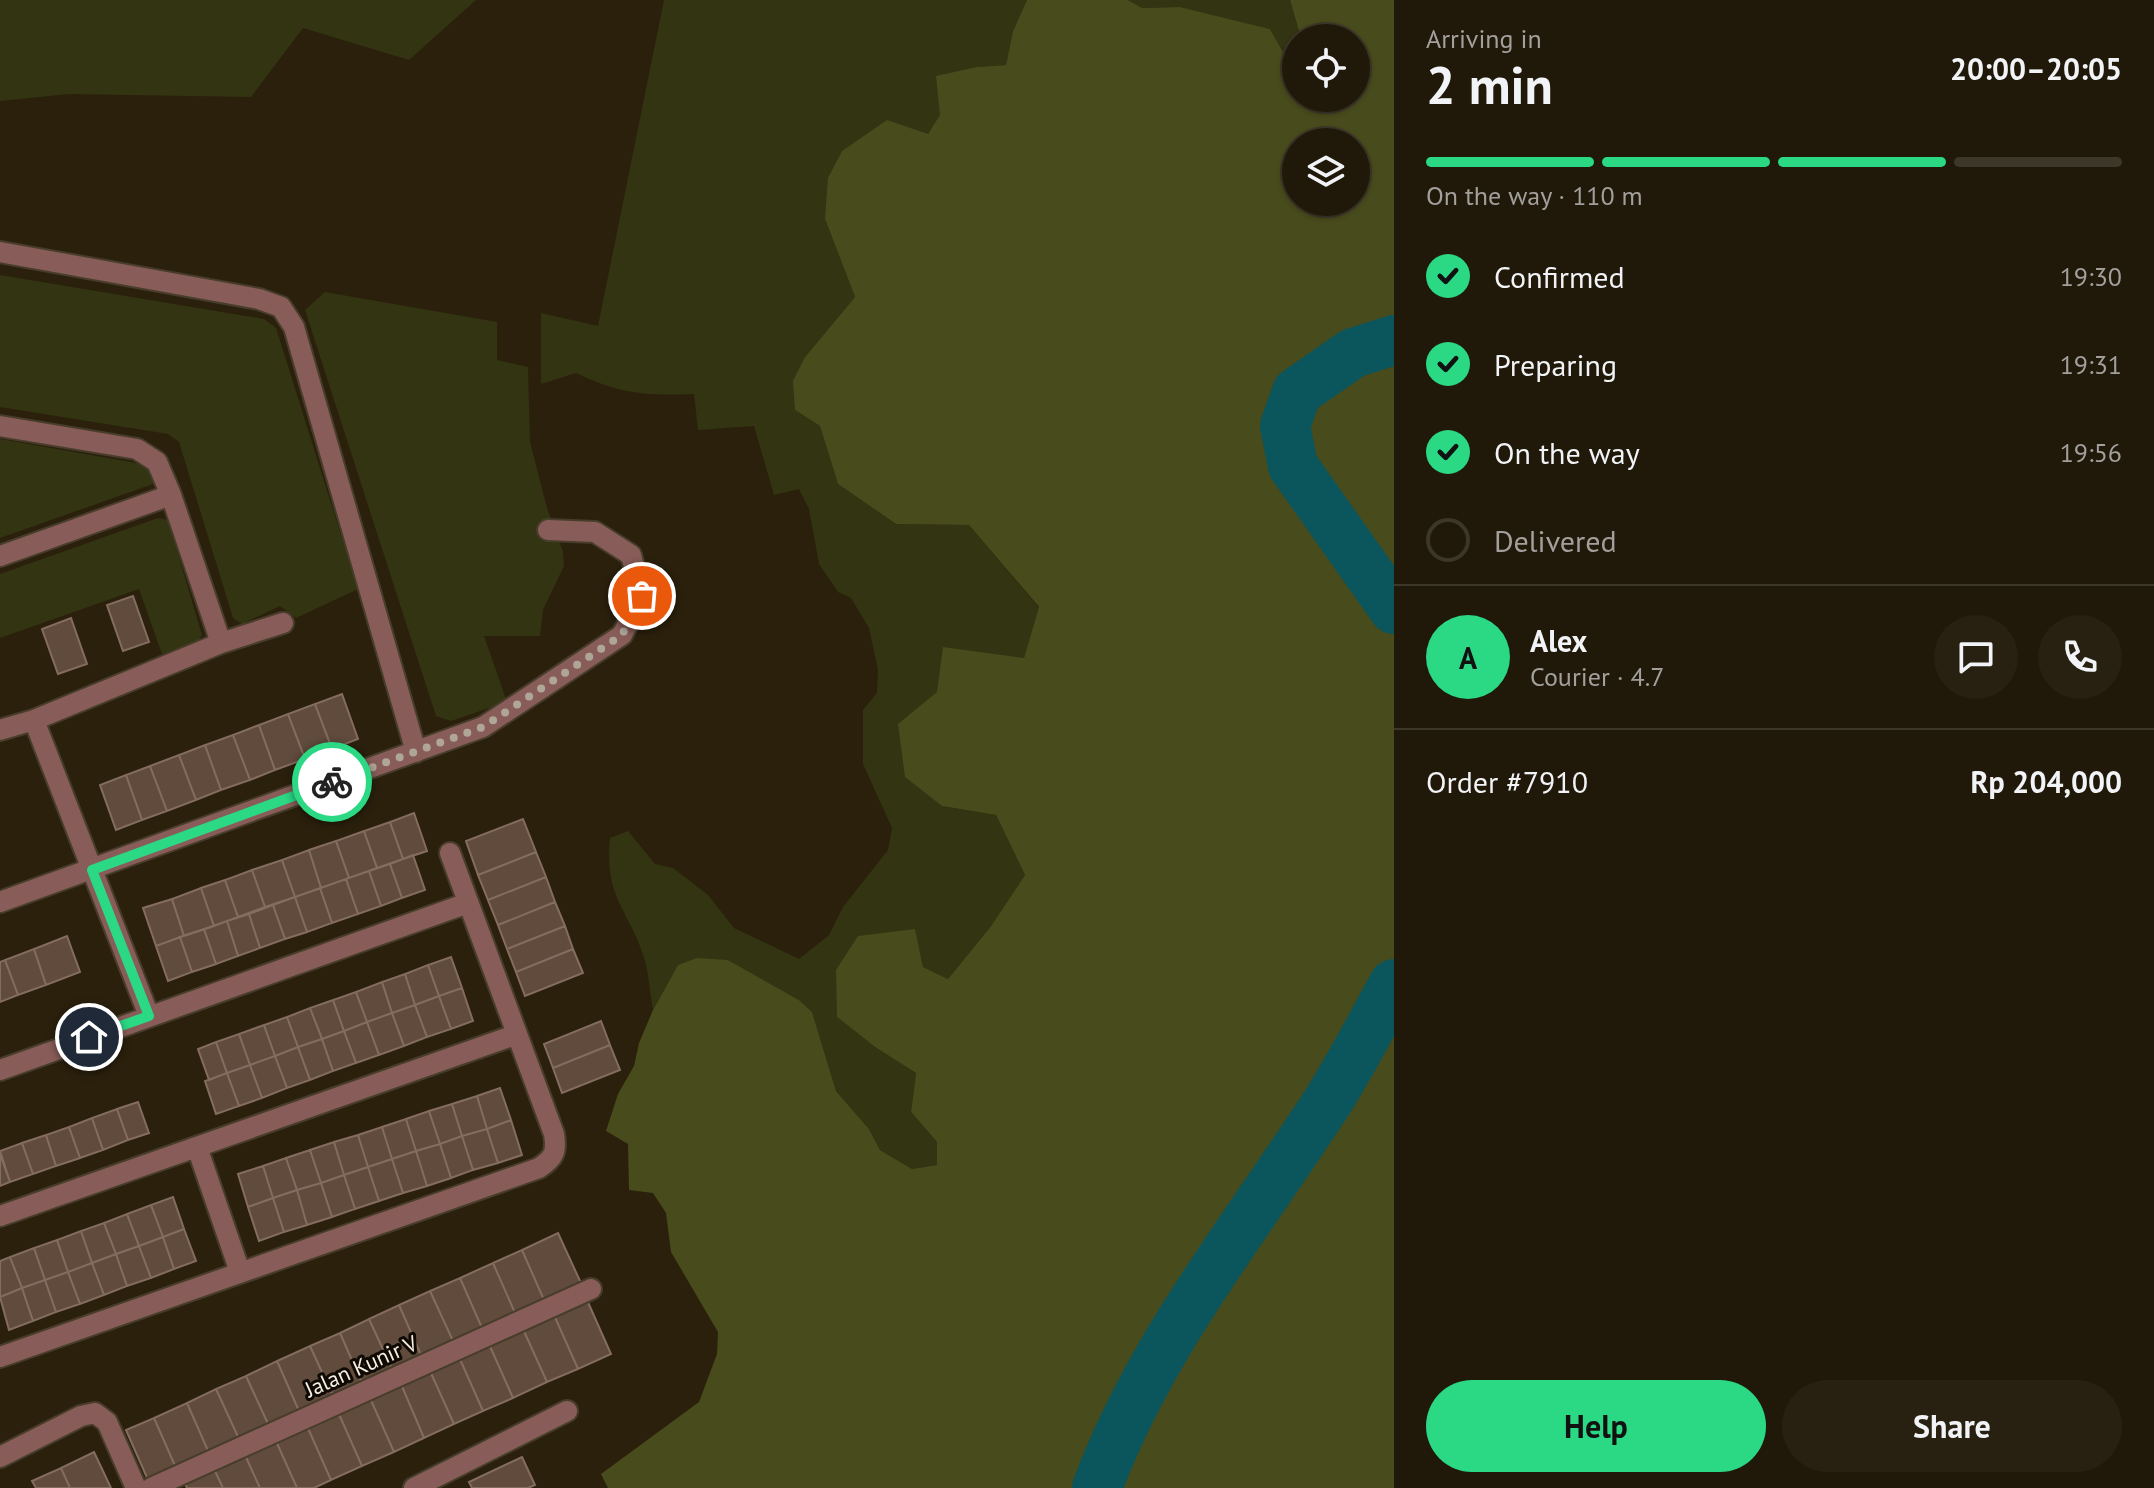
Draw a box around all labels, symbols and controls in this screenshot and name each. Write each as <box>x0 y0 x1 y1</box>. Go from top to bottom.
text: Arriving in <box>1426 22 1542 55</box>
map controls <box>1282 24 1370 216</box>
button: locate <box>1282 24 1370 112</box>
text: 20:00–20:05 <box>1950 49 2122 88</box>
text: 2 min <box>1426 51 1553 118</box>
button: layers <box>1282 128 1370 216</box>
text: On the way · 110 m <box>1426 179 1643 212</box>
icon: check <box>1426 254 1470 298</box>
text: Confirmed <box>1494 257 1625 296</box>
text: 19:30 <box>2060 260 2122 293</box>
icon: check <box>1426 342 1470 386</box>
text: Preparing <box>1494 345 1617 384</box>
text: 19:31 <box>2060 348 2122 381</box>
icon: check <box>1426 430 1470 474</box>
text: On the way <box>1494 433 1640 472</box>
text: 19:56 <box>2060 436 2122 469</box>
text: Delivered <box>1494 521 1617 560</box>
pin <box>608 562 676 630</box>
icon: bag <box>620 574 664 618</box>
button: chat <box>1934 615 2018 699</box>
button: phone <box>2038 615 2122 699</box>
text: Alex <box>1530 621 1587 660</box>
text: A <box>1459 638 1477 677</box>
text: Courier · 4.7 <box>1530 660 1664 693</box>
courier <box>292 742 372 822</box>
icon: bike <box>310 760 354 804</box>
text: Order #7910 <box>1426 762 1588 801</box>
text: Rp 204,000 <box>1971 762 2122 801</box>
pin <box>55 1003 123 1071</box>
icon: home <box>67 1015 111 1059</box>
street label: Jalan Kunir V <box>299 1329 422 1404</box>
button: Help <box>1426 1380 1766 1472</box>
button: Share <box>1782 1380 2122 1472</box>

